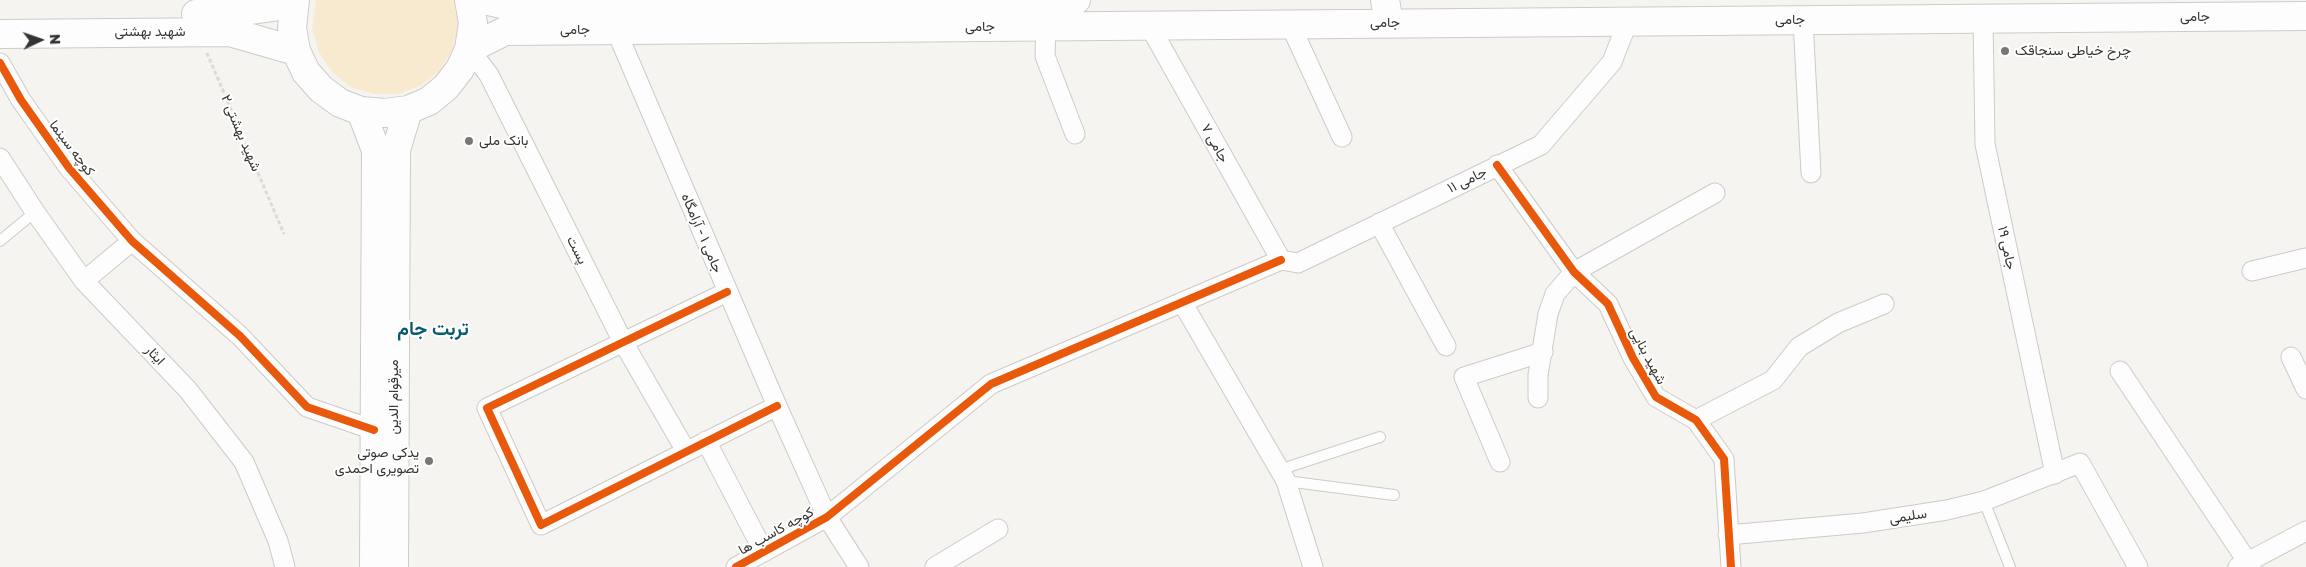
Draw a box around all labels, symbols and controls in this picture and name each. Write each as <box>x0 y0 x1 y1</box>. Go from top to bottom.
street label: جامی <box>2180 9 2210 25</box>
street label: جامی <box>1775 12 1805 28</box>
north arrow <box>15 15 65 65</box>
street label: جامی <box>1370 15 1400 31</box>
street label: جامی <box>965 19 995 35</box>
street label: جامی <box>560 22 590 38</box>
street label: شهید بهشتی <box>114 24 186 40</box>
text: N <box>47 33 64 45</box>
place label: چرخ خیاطی سنجاقک <box>2015 43 2131 59</box>
marker: چرخ خیاطی سنجاقک <box>1999 45 2011 57</box>
street label: شهید بهشتی ۲ <box>217 92 265 174</box>
street label: کوچه سینما <box>46 117 98 179</box>
street label: جامی ۷ <box>1198 121 1232 165</box>
place label: بانک ملی <box>479 133 528 149</box>
marker: بانک ملی <box>463 135 475 147</box>
street label: جامی ۱۱ <box>1445 163 1489 197</box>
street label: جامی ۱ - آرامگاه <box>678 191 726 275</box>
street label: جامی ۱۹ <box>1994 225 2020 271</box>
street label: پست <box>563 233 591 267</box>
district label: تربت جام <box>397 318 469 340</box>
street label: شهید بنایی <box>1626 325 1670 387</box>
street label: ایثار <box>142 341 168 369</box>
street label: میرقوام الدین <box>386 360 402 434</box>
place label: یدکی صوتی تصویری احمدی <box>335 445 419 478</box>
marker: یدکی صوتی تصویری احمدی <box>423 455 435 467</box>
street label: کوچه کاسب ها <box>735 503 817 559</box>
street label: سلیمی <box>1888 505 1928 527</box>

